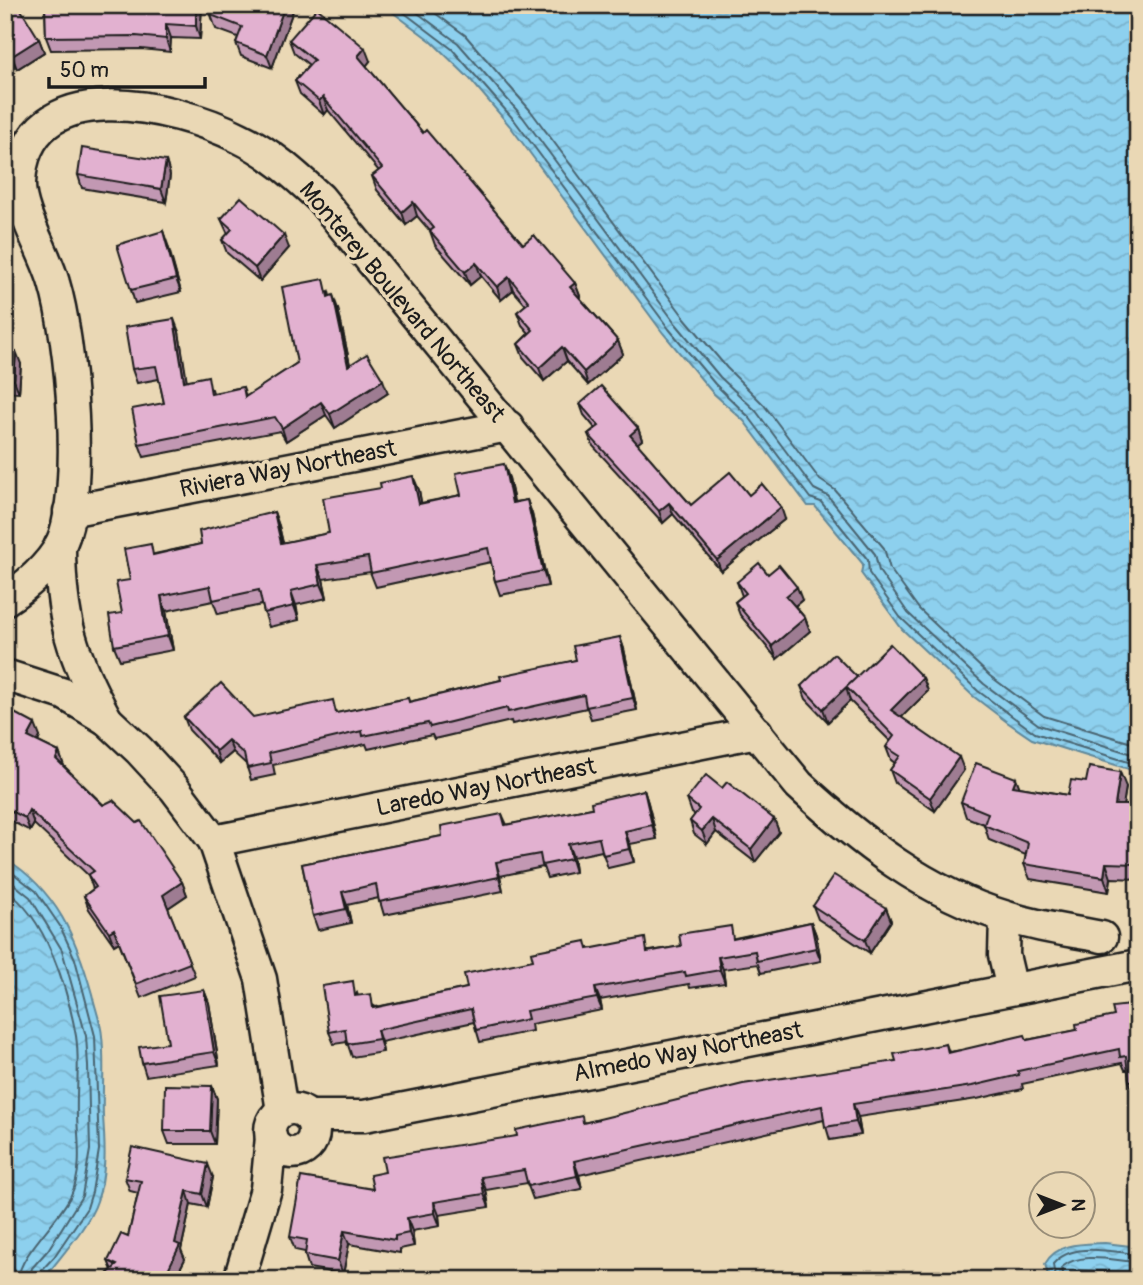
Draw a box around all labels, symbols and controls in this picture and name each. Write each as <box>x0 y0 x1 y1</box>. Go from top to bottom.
scale bar <box>49 46 205 90</box>
text: 50 m <box>60 57 109 84</box>
street label: Monterey Boulevard Northeast <box>293 176 511 428</box>
street label: Riviera Way Northeast <box>177 434 399 504</box>
street label: Laredo Way Northeast <box>374 751 599 823</box>
street label: Almedo Way Northeast <box>571 1015 805 1088</box>
north arrow <box>1028 1170 1098 1240</box>
text: N <box>1066 1199 1090 1212</box>

